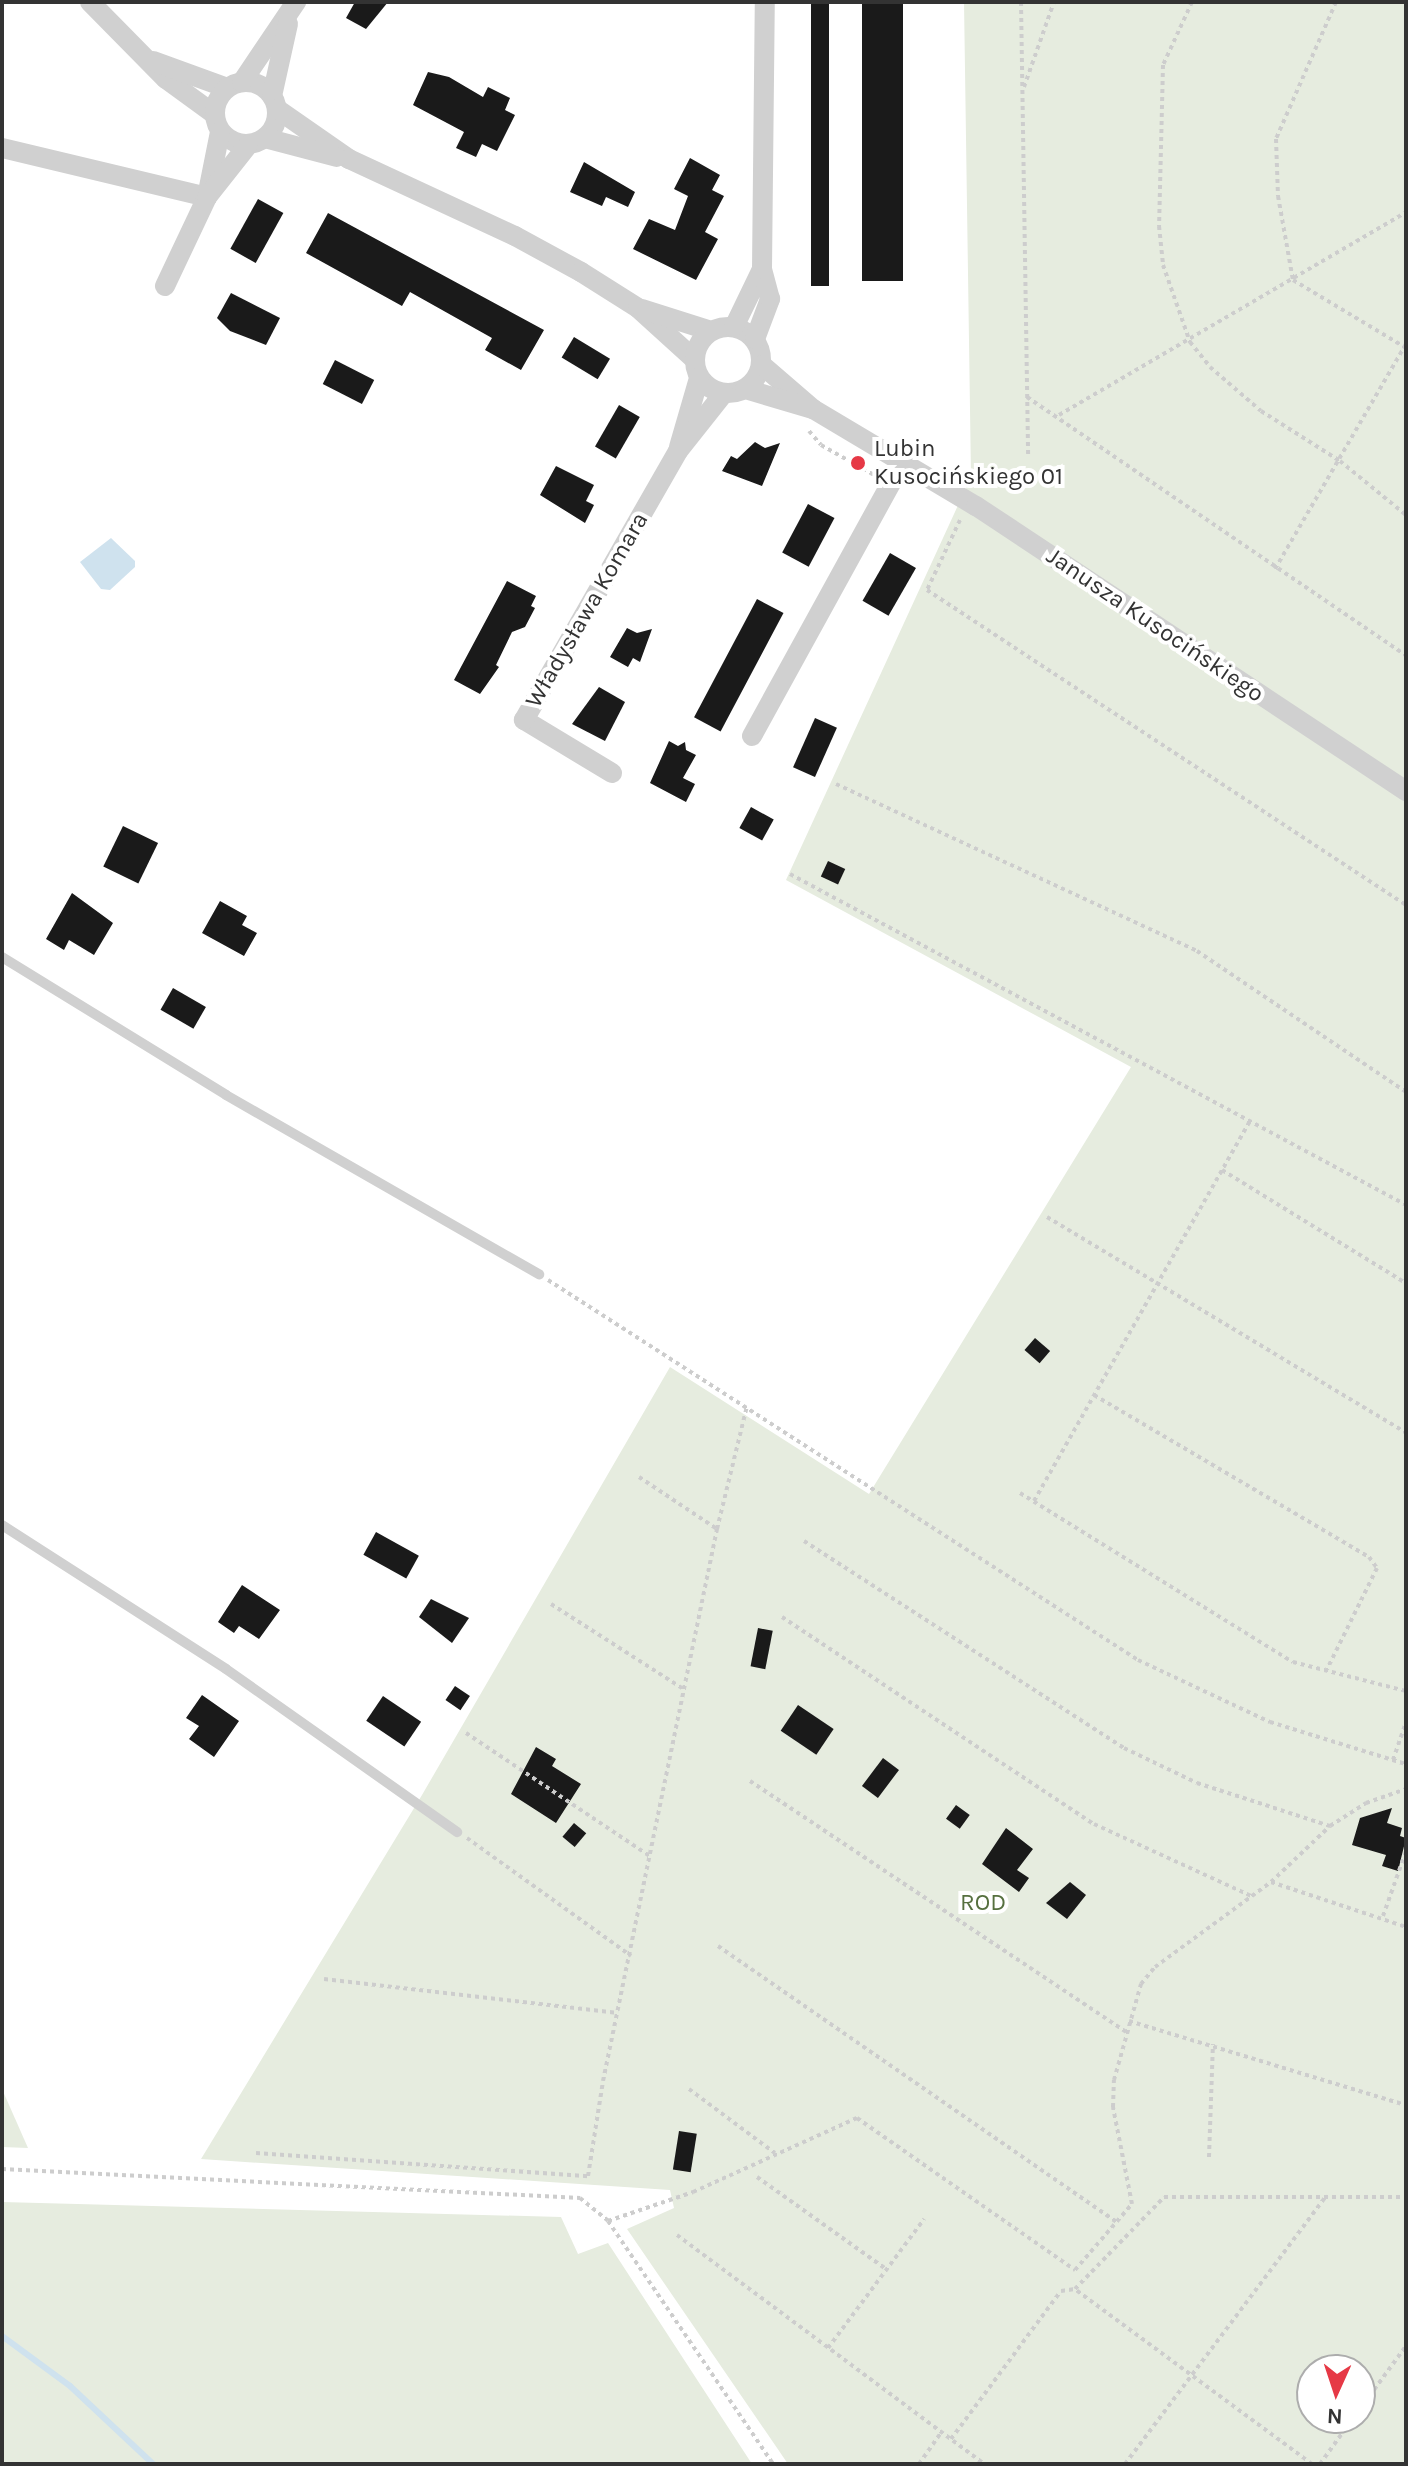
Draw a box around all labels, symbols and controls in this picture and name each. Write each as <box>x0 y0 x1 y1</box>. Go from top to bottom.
place label: Lubin Kusocińskiego 01 <box>874 435 1063 491</box>
marker: Lubin Kusocińskiego 01 <box>849 454 867 472</box>
street label: Władysława Komara <box>519 507 655 713</box>
street label: Janusza Kusocińskiego <box>1041 541 1269 709</box>
park label: ROD <box>960 1889 1006 1917</box>
north arrow <box>1296 2354 1376 2434</box>
text: N <box>1326 2403 1343 2429</box>

